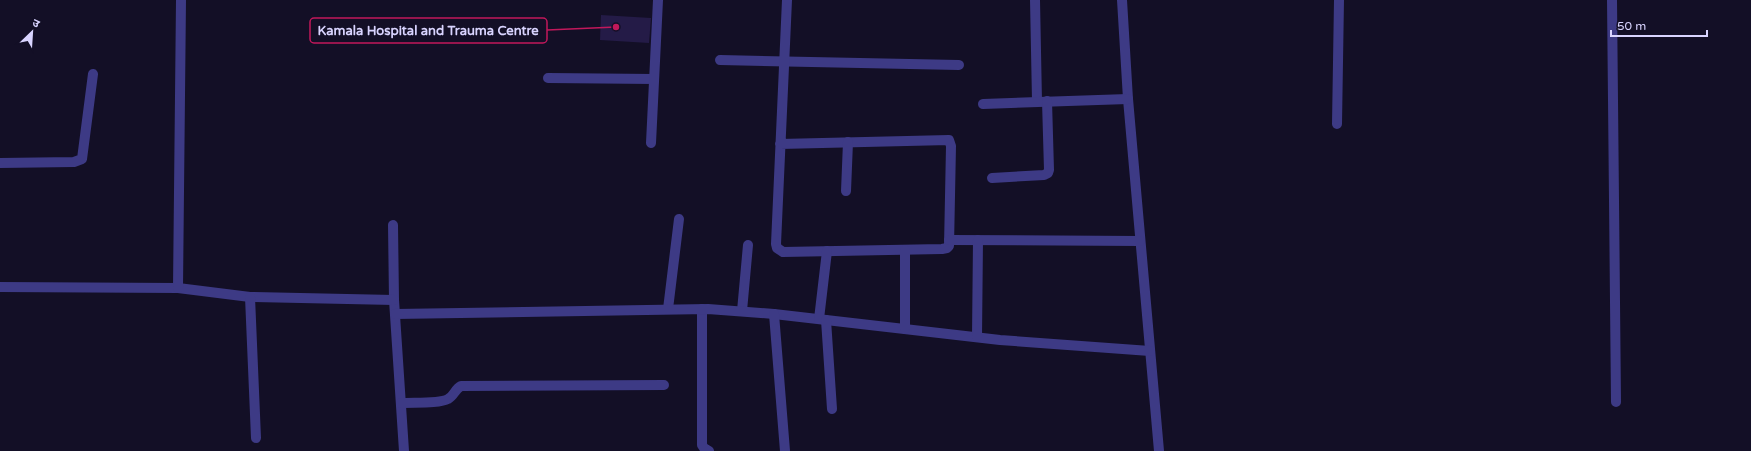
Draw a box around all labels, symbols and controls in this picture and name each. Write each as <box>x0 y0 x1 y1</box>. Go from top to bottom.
north arrow <box>12 12 52 52</box>
scale bar <box>1611 12 1707 38</box>
text: उ <box>30 16 42 31</box>
callout: Kamala Hospital and Trauma Centre <box>310 18 547 43</box>
text: 50 m <box>1617 19 1646 33</box>
text: Kamala Hospital and Trauma Centre <box>317 23 539 39</box>

